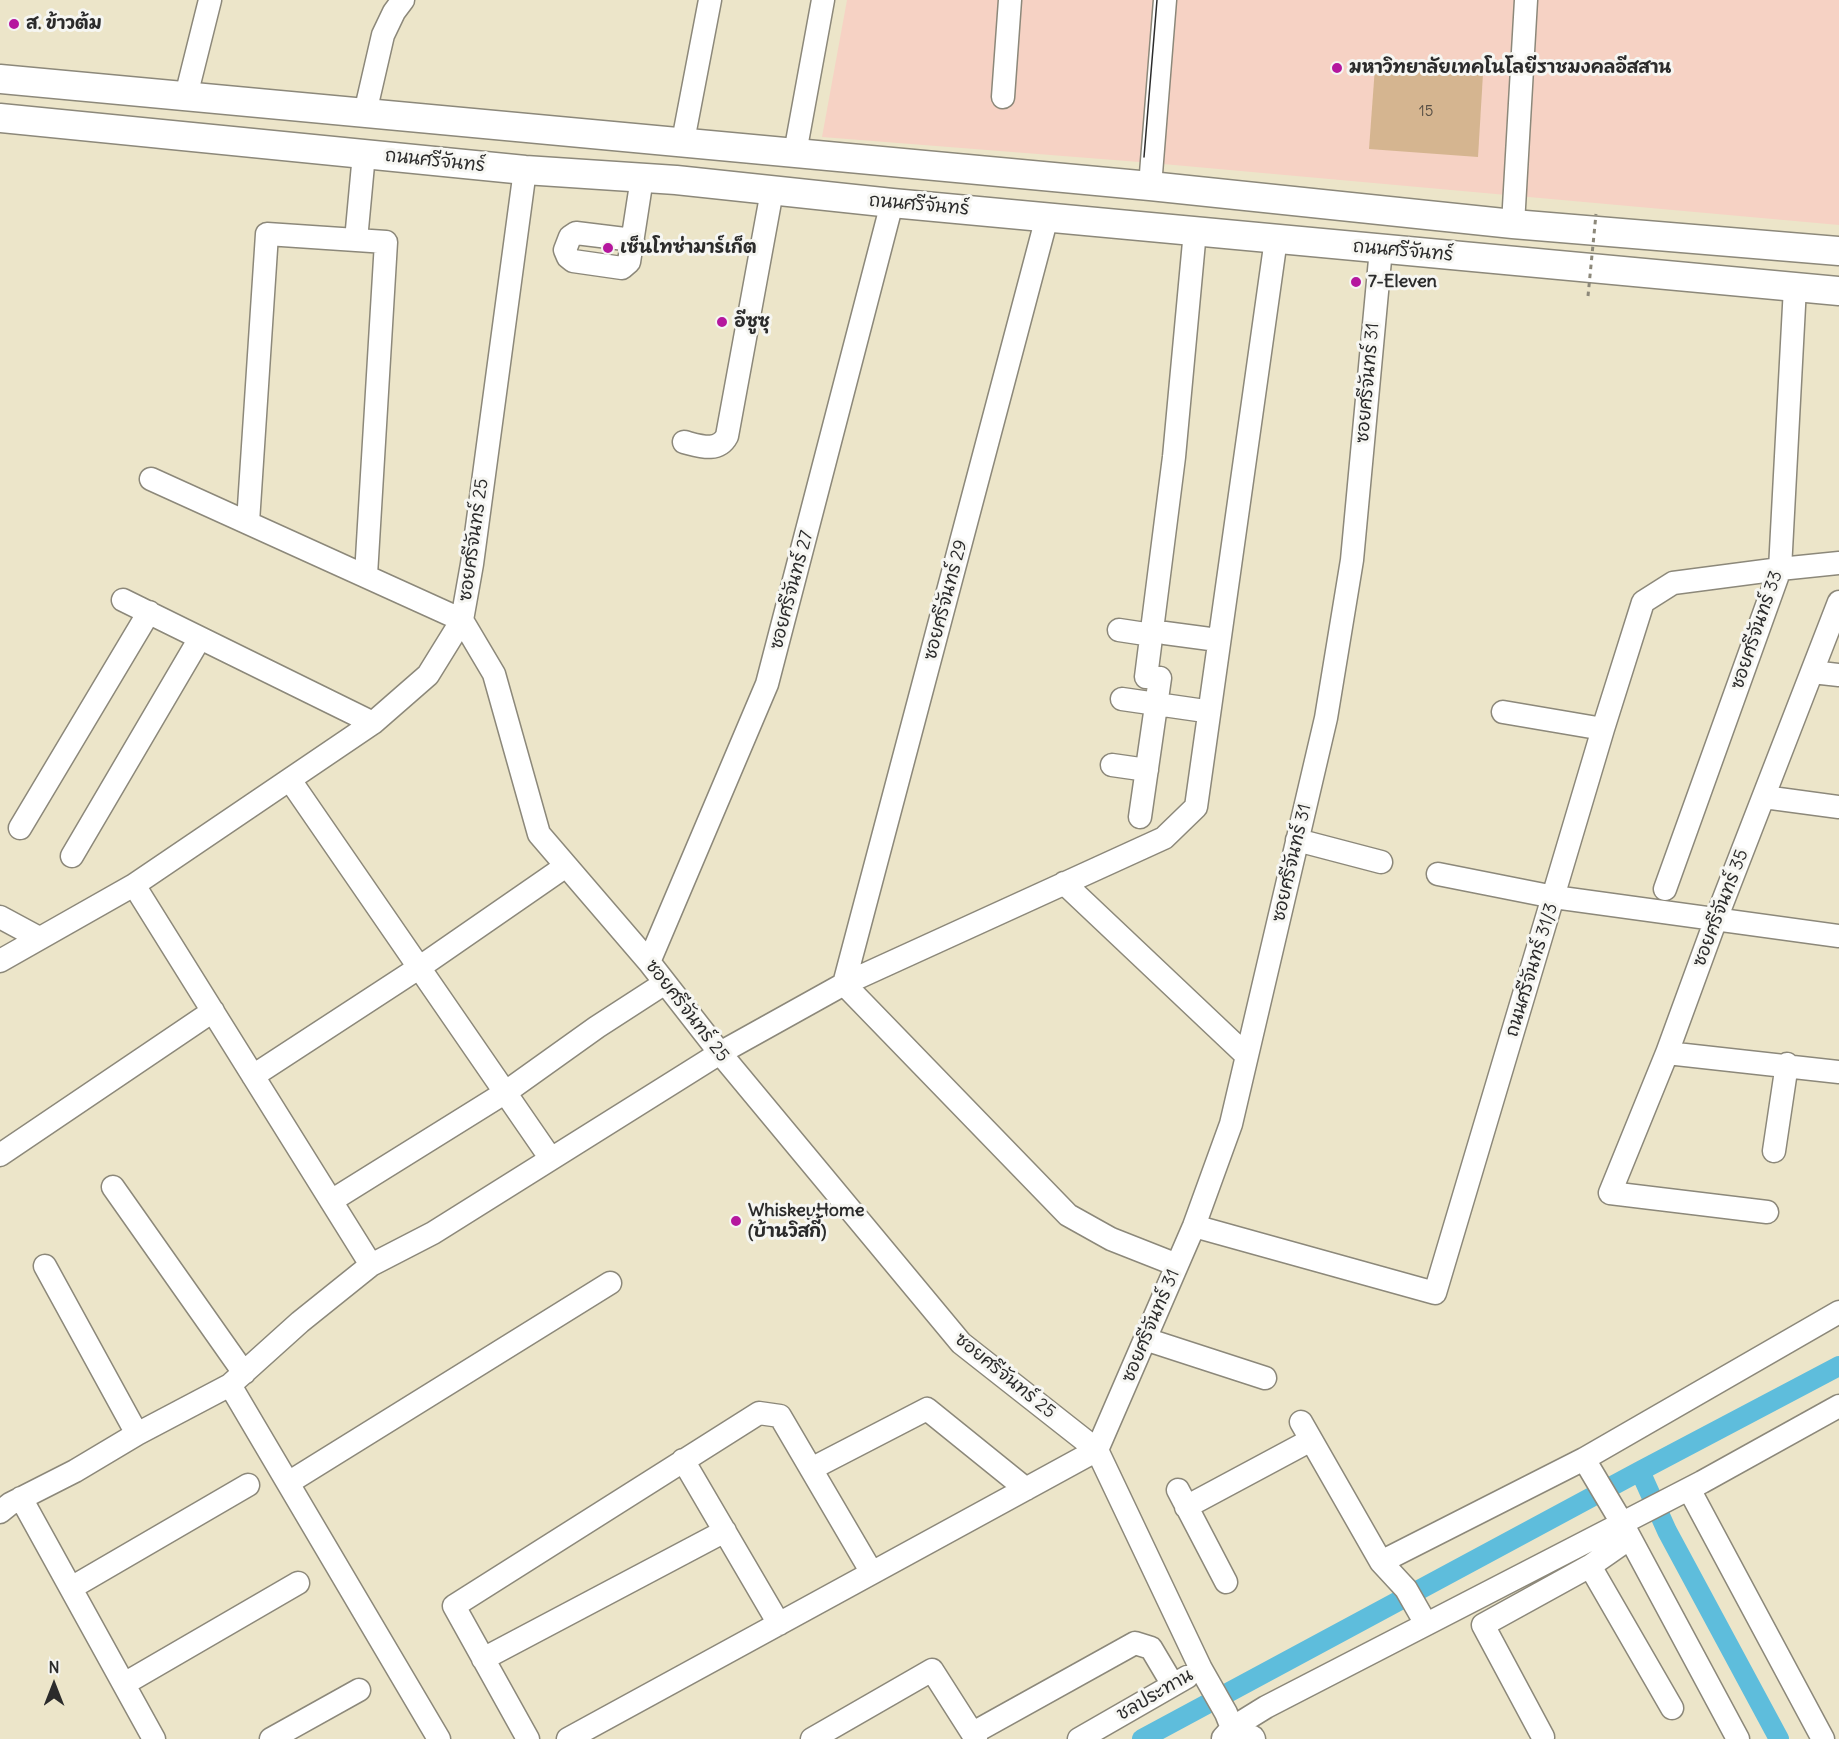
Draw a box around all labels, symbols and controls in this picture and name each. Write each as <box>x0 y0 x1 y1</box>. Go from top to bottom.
place label: ส. ข้าวต้ม <box>26 13 102 35</box>
marker: ส. ข้าวต้ม <box>7 17 21 31</box>
place label: มหาวิทยาลัยเทคโนโลยีราชมงคลอีสสาน <box>1349 57 1671 79</box>
marker: มหาวิทยาลัยเทคโนโลยีราชมงคลอีสสาน <box>1330 61 1344 75</box>
house number: 15 <box>1419 103 1433 121</box>
street label: ถนนศรีจันทร์ <box>384 145 486 177</box>
street label: ถนนศรีจันทร์ <box>868 190 970 220</box>
street label: ถนนศรีจันทร์ <box>1352 236 1454 266</box>
place label: เซ็นโทซ่ามาร์เก็ต <box>620 237 757 259</box>
marker: เซ็นโทซ่ามาร์เก็ต <box>601 241 615 255</box>
place label: 7-Eleven <box>1368 271 1437 293</box>
marker: 7-Eleven <box>1349 275 1363 289</box>
place label: อีซูซุ <box>734 311 770 333</box>
marker: อีซูซุ <box>715 315 729 329</box>
street label: ซอยศรีจันทร์ 31 <box>1352 322 1384 444</box>
street label: ซอยศรีจันทร์ 25 <box>455 477 493 603</box>
street label: ซอยศรีจันทร์ 27 <box>766 528 818 652</box>
street label: ซอยศรีจันทร์ 29 <box>920 538 972 662</box>
street label: ซอยศรีจันทร์ 33 <box>1727 568 1787 692</box>
street label: ซอยศรีจันทร์ 31 <box>1268 802 1316 924</box>
street label: ซอยศรีจันทร์ 35 <box>1689 846 1753 970</box>
street label: ถนนศรีจันทร์ 31/3 <box>1501 901 1563 1039</box>
street label: ซอยศรีจันทร์ 25 <box>640 956 734 1066</box>
place label: WhiskeyHome (บ้านวิสกี้) <box>748 1200 864 1242</box>
marker: WhiskeyHome (บ้านวิสกี้) <box>729 1214 743 1228</box>
street label: ซอยศรีจันทร์ 31 <box>1118 1266 1184 1386</box>
street label: ซอยศรีจันทร์ 25 <box>950 1329 1060 1423</box>
north arrow <box>24 1655 84 1715</box>
text: N <box>48 1657 60 1677</box>
street label: ชลประทาน <box>1113 1665 1197 1725</box>

